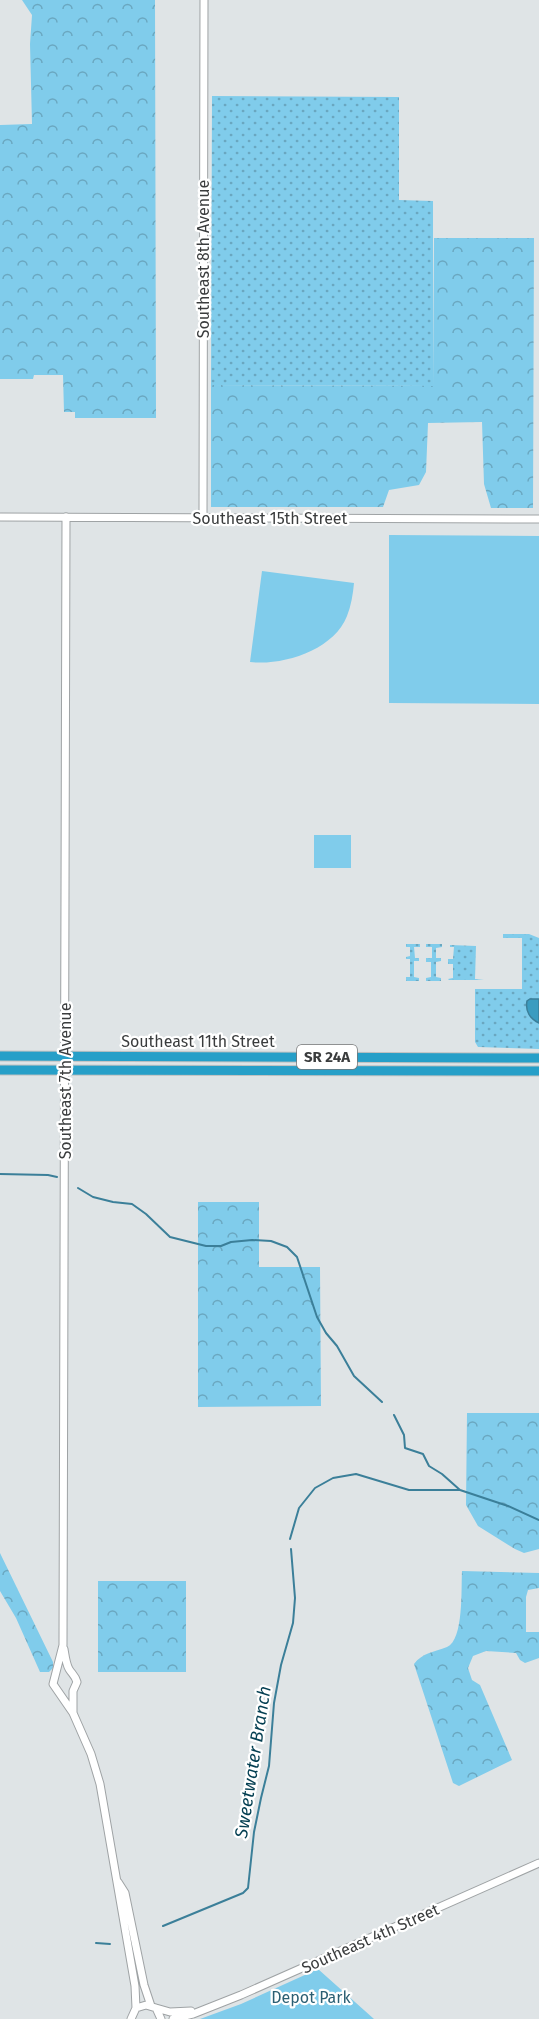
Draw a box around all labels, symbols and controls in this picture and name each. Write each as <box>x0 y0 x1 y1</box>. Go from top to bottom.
street label: Southeast 8th Avenue <box>194 180 213 338</box>
street label: Southeast 15th Street <box>193 509 348 528</box>
street label: Southeast 7th Avenue <box>56 1003 75 1159</box>
street label: Southeast 11th Street <box>121 1032 275 1051</box>
road number: SR 24A <box>297 1045 357 1069</box>
water label: Sweetwater Branch <box>230 1684 276 1841</box>
street label: Southeast 4th Street <box>299 1900 442 1977</box>
park label: Depot Park <box>271 1988 351 2007</box>

